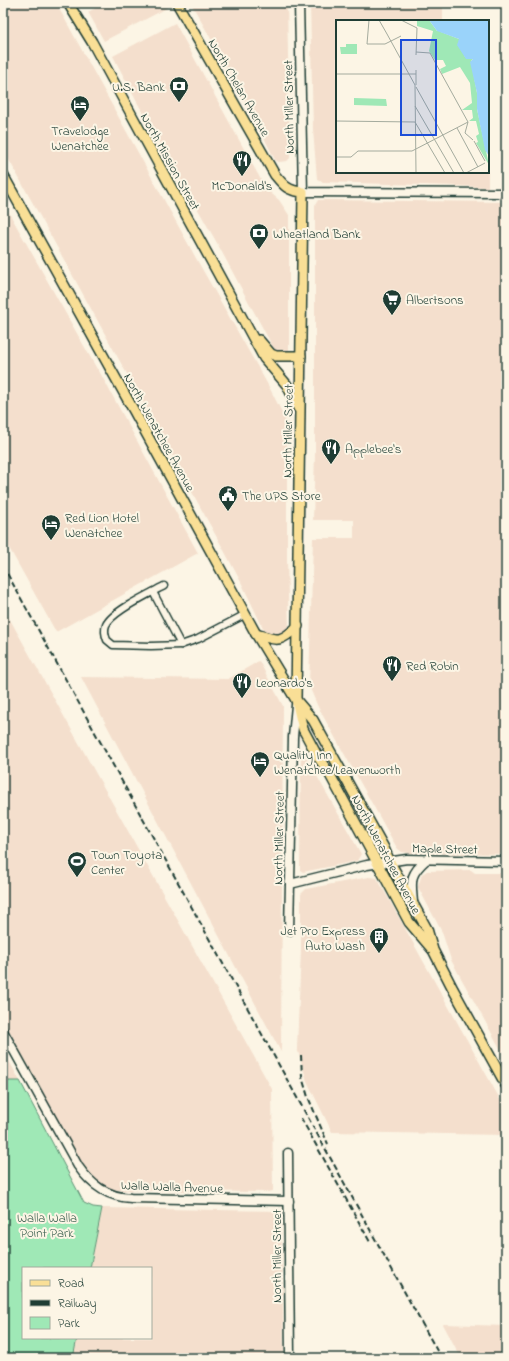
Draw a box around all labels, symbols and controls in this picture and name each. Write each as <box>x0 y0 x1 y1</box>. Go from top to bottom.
inset map <box>336 20 489 173</box>
street label: North Chelan Avenue <box>203 35 275 140</box>
street label: North Miller Street <box>279 59 300 154</box>
bank icon: U.S. Bank <box>168 75 190 103</box>
place label: U.S. Bank <box>112 78 165 97</box>
hotel icon: Travelodge Wenatchee <box>69 94 91 122</box>
street label: North Mission Street <box>135 110 205 214</box>
place label: Travelodge Wenatchee <box>51 122 109 156</box>
restaurant icon: McDonald's <box>231 149 253 177</box>
place label: McDonald's <box>212 177 273 196</box>
bank icon: Wheatland Bank <box>248 222 270 250</box>
place label: Wheatland Bank <box>273 225 361 244</box>
supermarket icon: Albertsons <box>381 288 403 316</box>
place label: Albertsons <box>406 291 464 310</box>
street label: North Wenatchee Avenue <box>118 370 199 496</box>
street label: North Miller Street <box>278 383 299 478</box>
restaurant icon: Applebee's <box>320 437 342 465</box>
place label: Applebee's <box>345 440 402 459</box>
public building icon: The UPS Store <box>217 484 239 512</box>
place label: The UPS Store <box>242 487 321 506</box>
place label: Red Lion Hotel Wenatchee <box>65 509 139 543</box>
hotel icon: Red Lion Hotel Wenatchee <box>40 513 62 541</box>
restaurant icon: Red Robin <box>381 654 403 682</box>
place label: Red Robin <box>406 657 459 676</box>
restaurant icon: Leonardo's <box>231 671 253 699</box>
place label: Leonardo's <box>256 674 313 693</box>
place label: Quality Inn Wenatchee/Leavenworth <box>274 746 400 780</box>
hotel icon: Quality Inn Wenatchee/Leavenworth <box>249 750 271 778</box>
street label: North Miller Street <box>269 790 290 885</box>
street label: North Wenatchee Avenue <box>346 792 425 918</box>
street label: Maple Street <box>412 839 479 860</box>
place label: Town Toyota Center <box>91 846 162 880</box>
sports icon: Town Toyota Center <box>66 850 88 878</box>
place label: Jet Pro Express Auto Wash <box>281 922 365 956</box>
building icon: Jet Pro Express Auto Wash <box>368 926 390 954</box>
street label: Walla Walla Avenue <box>120 1176 224 1199</box>
street label: North Miller Street <box>268 1208 287 1303</box>
park label: Walla Walla Point Park <box>17 1209 77 1243</box>
legend <box>22 1267 152 1339</box>
text: Road <box>58 1275 84 1293</box>
text: Railway <box>58 1295 97 1314</box>
text: Park <box>58 1315 80 1333</box>

